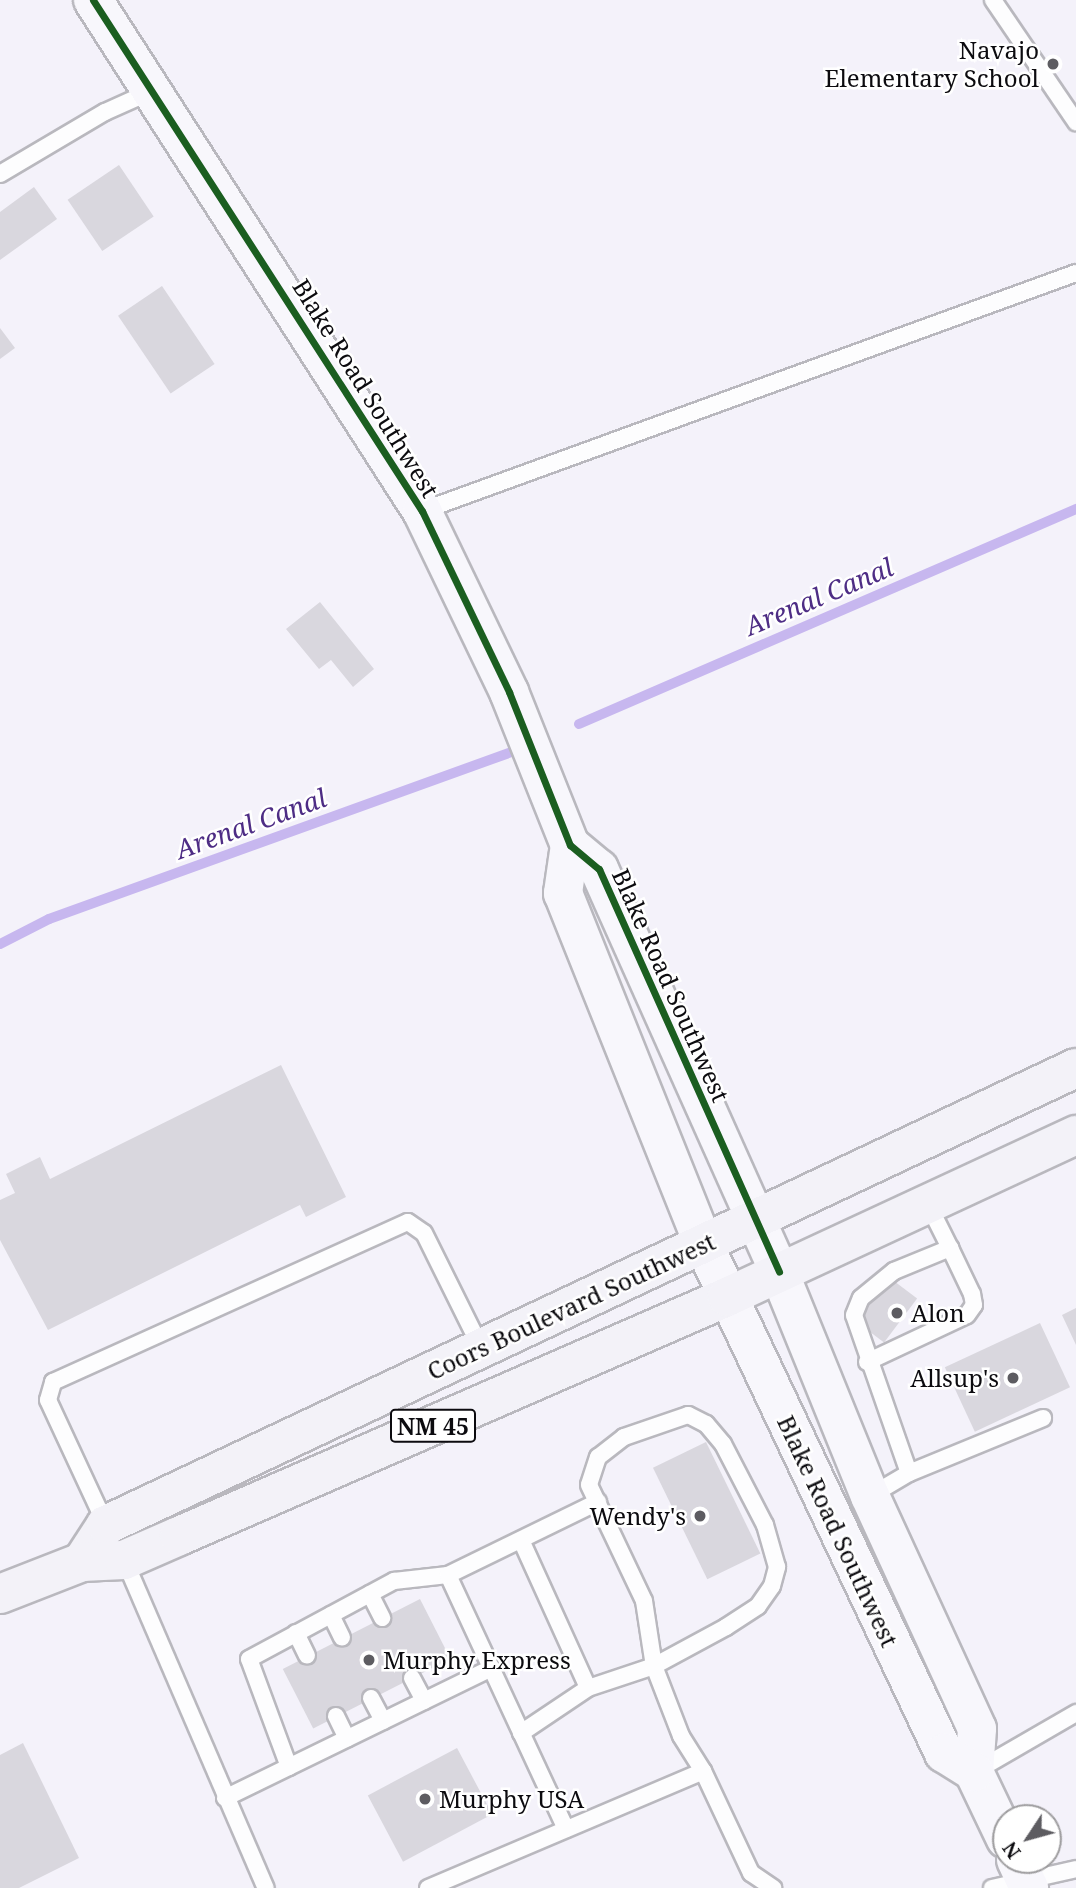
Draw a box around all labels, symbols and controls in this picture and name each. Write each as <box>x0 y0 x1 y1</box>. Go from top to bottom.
place label: Navajo Elementary School <box>824 36 1039 92</box>
marker: Navajo Elementary School <box>1045 56 1061 72</box>
street label: Blake Road Southwest <box>287 274 445 502</box>
water label: Arenal Canal <box>740 552 898 642</box>
water label: Arenal Canal <box>171 782 331 866</box>
street label: Blake Road Southwest <box>607 864 735 1106</box>
street label: Coors Boulevard Southwest <box>423 1227 719 1385</box>
place label: Alon <box>911 1299 965 1327</box>
marker: Alon <box>889 1305 905 1321</box>
place label: Allsup's <box>910 1364 999 1392</box>
marker: Allsup's <box>1005 1370 1021 1386</box>
road number: NM 45 <box>389 1406 477 1446</box>
street label: Blake Road Southwest <box>772 1411 904 1651</box>
place label: Wendy's <box>590 1502 686 1530</box>
marker: Wendy's <box>692 1508 708 1524</box>
place label: Murphy Express <box>383 1646 571 1674</box>
marker: Murphy Express <box>361 1652 377 1668</box>
place label: Murphy USA <box>439 1785 584 1813</box>
marker: Murphy USA <box>417 1791 433 1807</box>
north arrow <box>992 1804 1062 1874</box>
text: N <box>997 1836 1027 1864</box>

